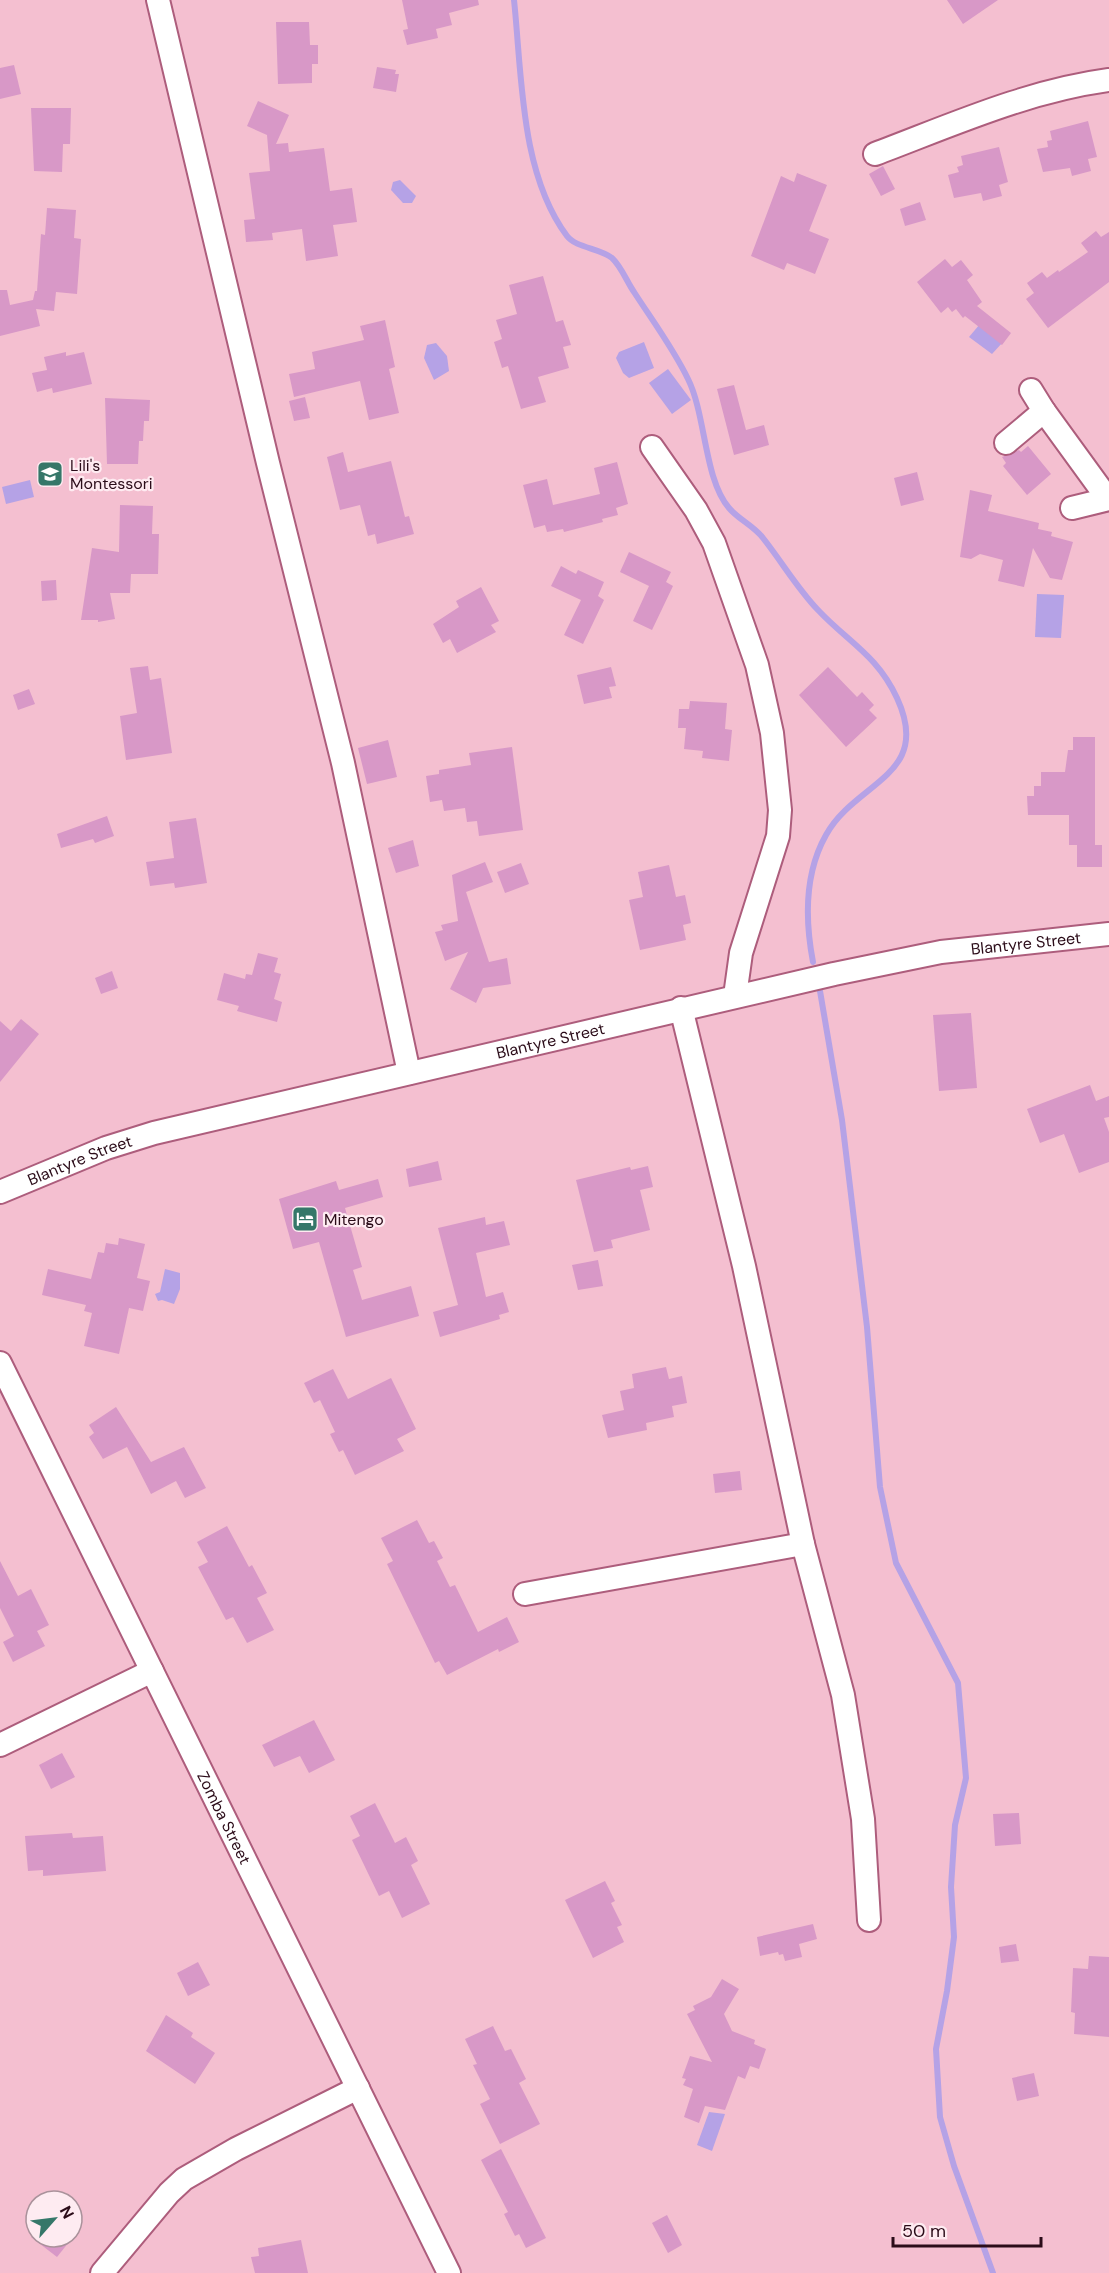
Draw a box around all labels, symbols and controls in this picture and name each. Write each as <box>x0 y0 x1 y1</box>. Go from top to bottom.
place label: Lili's Montessori <box>70 455 153 494</box>
school or university icon: Lili's Montessori <box>35 459 65 489</box>
street label: Blantyre Street <box>970 927 1082 959</box>
street label: Blantyre Street <box>494 1018 607 1063</box>
street label: Blantyre Street <box>24 1130 135 1190</box>
hotel icon: Mitengo <box>290 1204 320 1234</box>
place label: Mitengo <box>324 1209 384 1230</box>
street label: Zomba Street <box>193 1768 256 1868</box>
north arrow <box>24 2189 84 2249</box>
text: N <box>55 2202 79 2222</box>
scale bar <box>893 2210 1042 2248</box>
text: 50 m <box>902 2219 946 2243</box>

